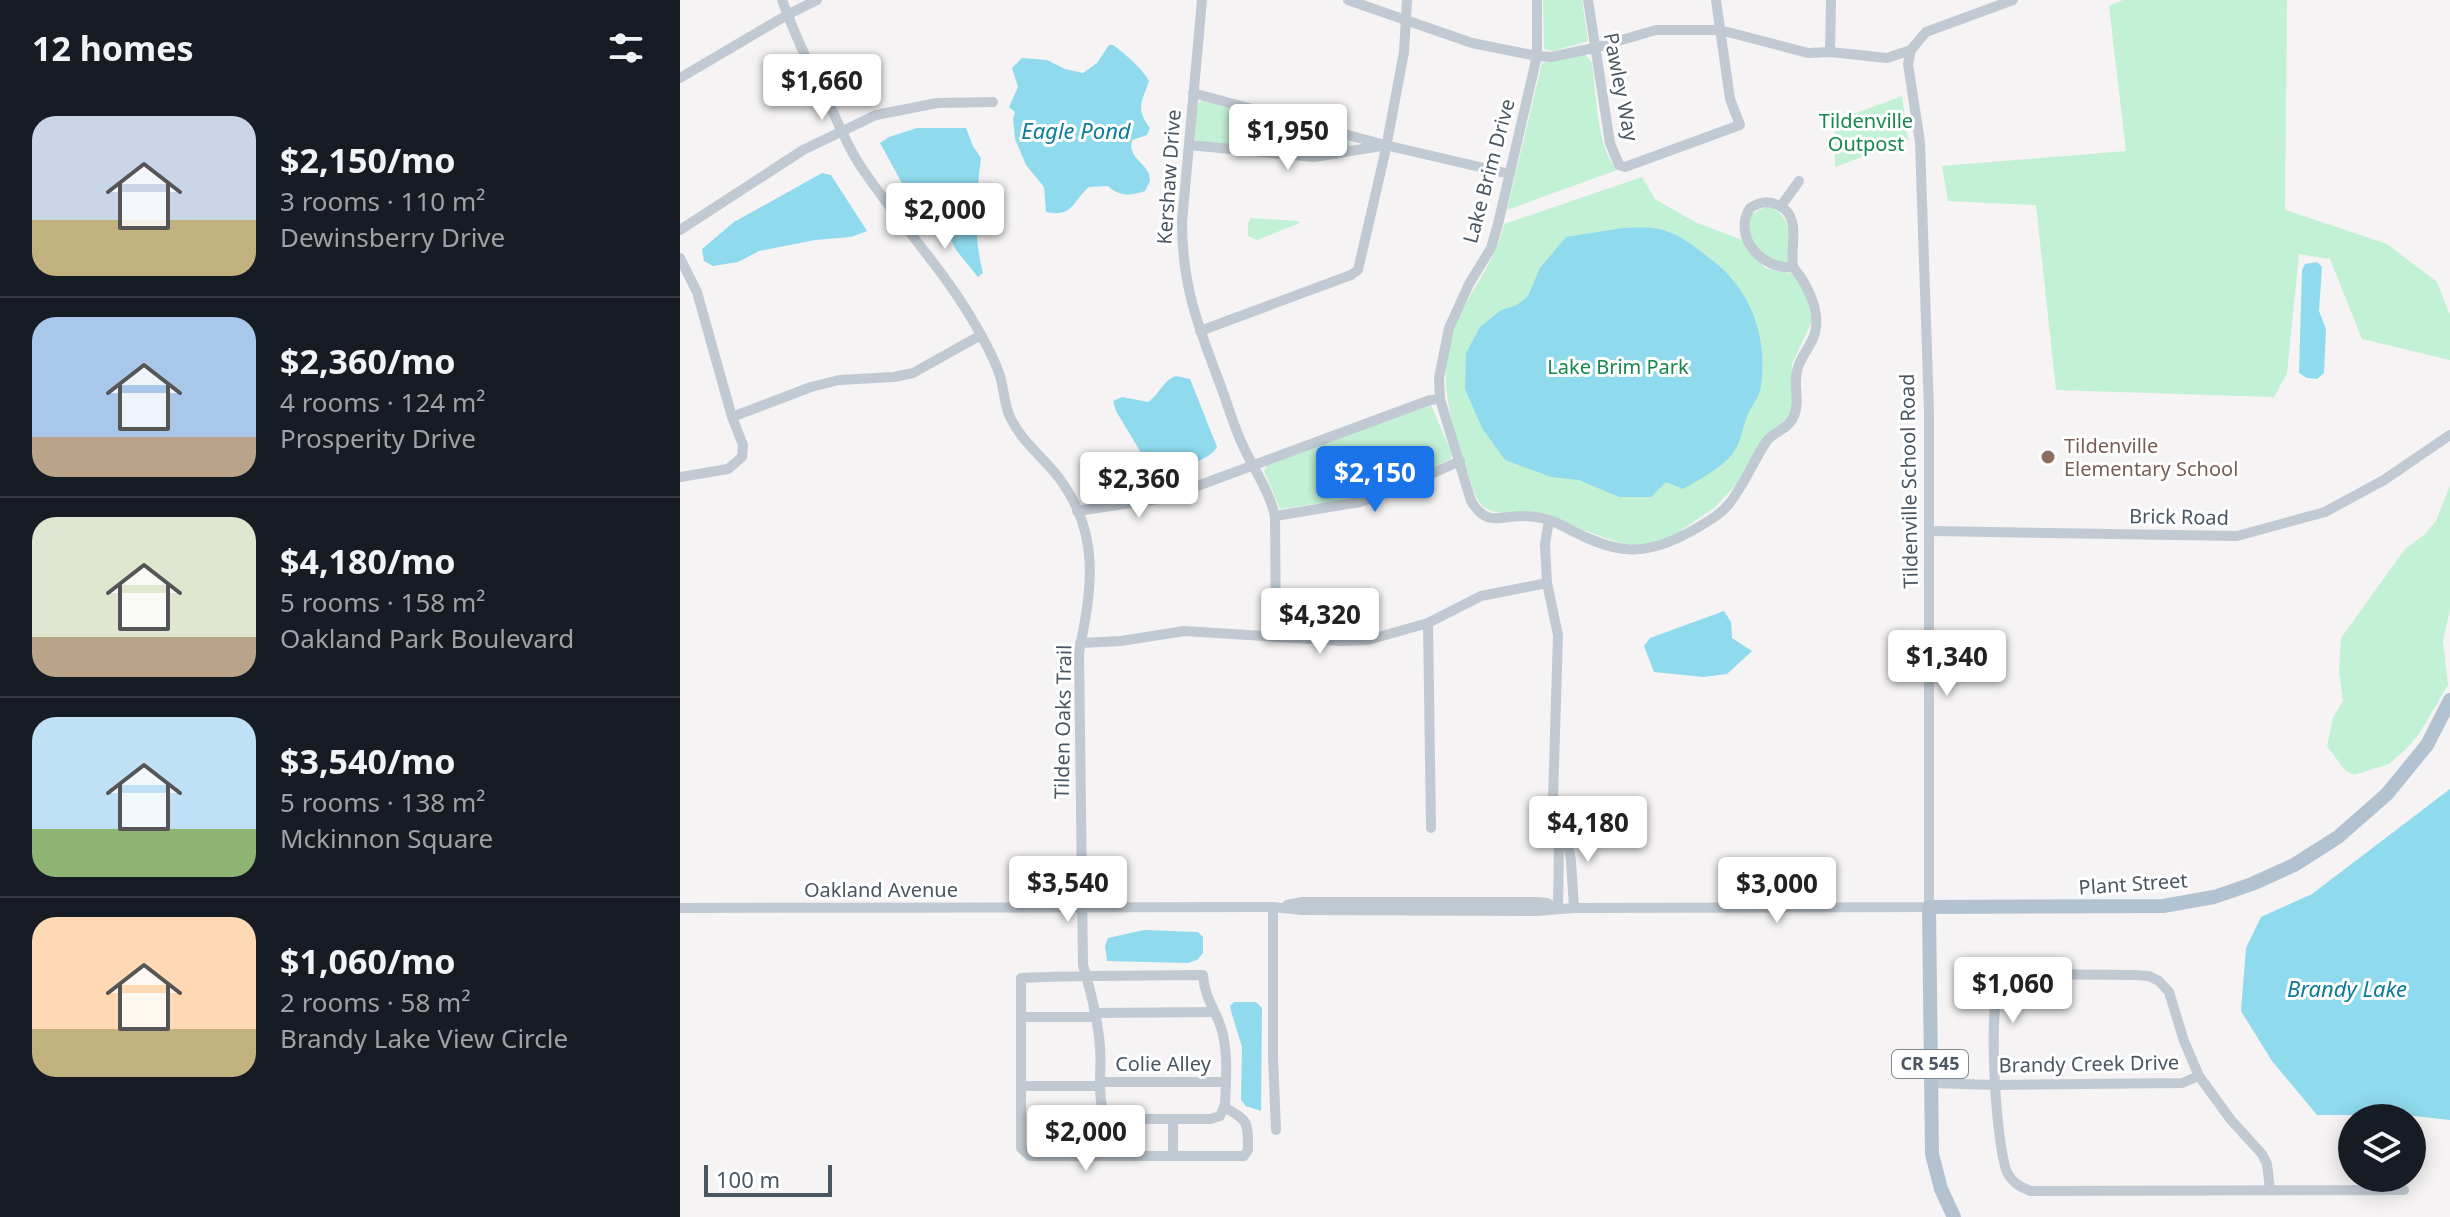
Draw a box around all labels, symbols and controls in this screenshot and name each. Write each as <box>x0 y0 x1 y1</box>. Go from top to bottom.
text: 12 homes <box>32 25 194 71</box>
icon: filters <box>604 26 648 70</box>
street label: Pawley Way <box>1598 30 1645 144</box>
pin: $1,660 <box>757 54 887 122</box>
text: $1,660 <box>781 62 863 98</box>
street label: Lake Brim Drive <box>1456 96 1521 246</box>
pin: $1,950 <box>1223 104 1353 172</box>
park label: Tildenville Outpost <box>1819 107 1913 157</box>
street label: Kershaw Drive <box>1150 108 1187 245</box>
text: $1,950 <box>1247 112 1329 148</box>
water label: Eagle Pond <box>1021 115 1132 145</box>
text: $2,150/mo <box>280 137 455 183</box>
icon: home <box>96 148 192 244</box>
text: 3 rooms · 110 m² <box>280 183 485 219</box>
pin: $2,000 <box>880 183 1010 251</box>
text: $2,000 <box>904 191 986 227</box>
text: Dewinsberry Drive <box>280 219 505 255</box>
text: $2,360/mo <box>280 338 455 384</box>
icon: home <box>96 349 192 445</box>
park label: Lake Brim Park <box>1547 353 1689 380</box>
street label: Tildenville School Road <box>1893 373 1924 589</box>
text: 4 rooms · 124 m² <box>280 384 485 420</box>
text: Prosperity Drive <box>280 420 476 456</box>
place label: Tildenville Elementary School <box>2064 432 2238 482</box>
pin: $2,150 <box>1310 446 1440 514</box>
marker: Tildenville Elementary School <box>2039 448 2057 466</box>
pin: $2,360 <box>1074 452 1204 520</box>
text: $2,150 <box>1334 454 1416 490</box>
text: $2,360 <box>1098 460 1180 496</box>
street label: Brick Road <box>2129 502 2229 531</box>
text: $4,180/mo <box>280 538 455 584</box>
icon: home <box>96 549 192 645</box>
text: 5 rooms · 158 m² <box>280 584 485 620</box>
pin: $4,320 <box>1255 588 1385 656</box>
text: $4,320 <box>1279 596 1361 632</box>
text: Oakland Park Boulevard <box>280 620 574 656</box>
pin: $1,340 <box>1882 630 2012 698</box>
text: $1,340 <box>1906 638 1988 674</box>
street label: Tilden Oaks Trail <box>1048 645 1077 799</box>
text: $3,540/mo <box>280 738 455 784</box>
icon: home <box>96 749 192 845</box>
text: 5 rooms · 138 m² <box>280 784 485 820</box>
pin: $4,180 <box>1523 796 1653 864</box>
text: $4,180 <box>1547 804 1629 840</box>
text: Mckinnon Square <box>280 820 493 856</box>
pin: $3,540 <box>1003 856 1133 924</box>
pin: $3,000 <box>1712 857 1842 925</box>
text: $3,540 <box>1027 864 1109 900</box>
text: $3,000 <box>1736 865 1818 901</box>
street label: Plant Street <box>2078 866 2188 901</box>
street label: Oakland Avenue <box>804 876 958 903</box>
text: $1,060/mo <box>280 938 455 984</box>
icon: home <box>96 949 192 1045</box>
pin: $1,060 <box>1948 957 2078 1025</box>
text: $1,060 <box>1972 965 2054 1001</box>
water label: Brandy Lake <box>2287 973 2407 1003</box>
text: 2 rooms · 58 m² <box>280 984 470 1020</box>
text: Brandy Lake View Circle <box>280 1020 568 1056</box>
street label: Brandy Creek Drive <box>1998 1048 2179 1079</box>
street label: Colie Alley <box>1115 1050 1212 1077</box>
road number: CR 545 <box>1892 1050 1968 1078</box>
map controls <box>2338 1104 2426 1192</box>
button: layers <box>2338 1104 2426 1192</box>
pin: $2,000 <box>1021 1105 1151 1173</box>
text: $2,000 <box>1045 1113 1127 1149</box>
scale bar <box>704 1161 832 1197</box>
text: 100 m <box>716 1164 780 1194</box>

